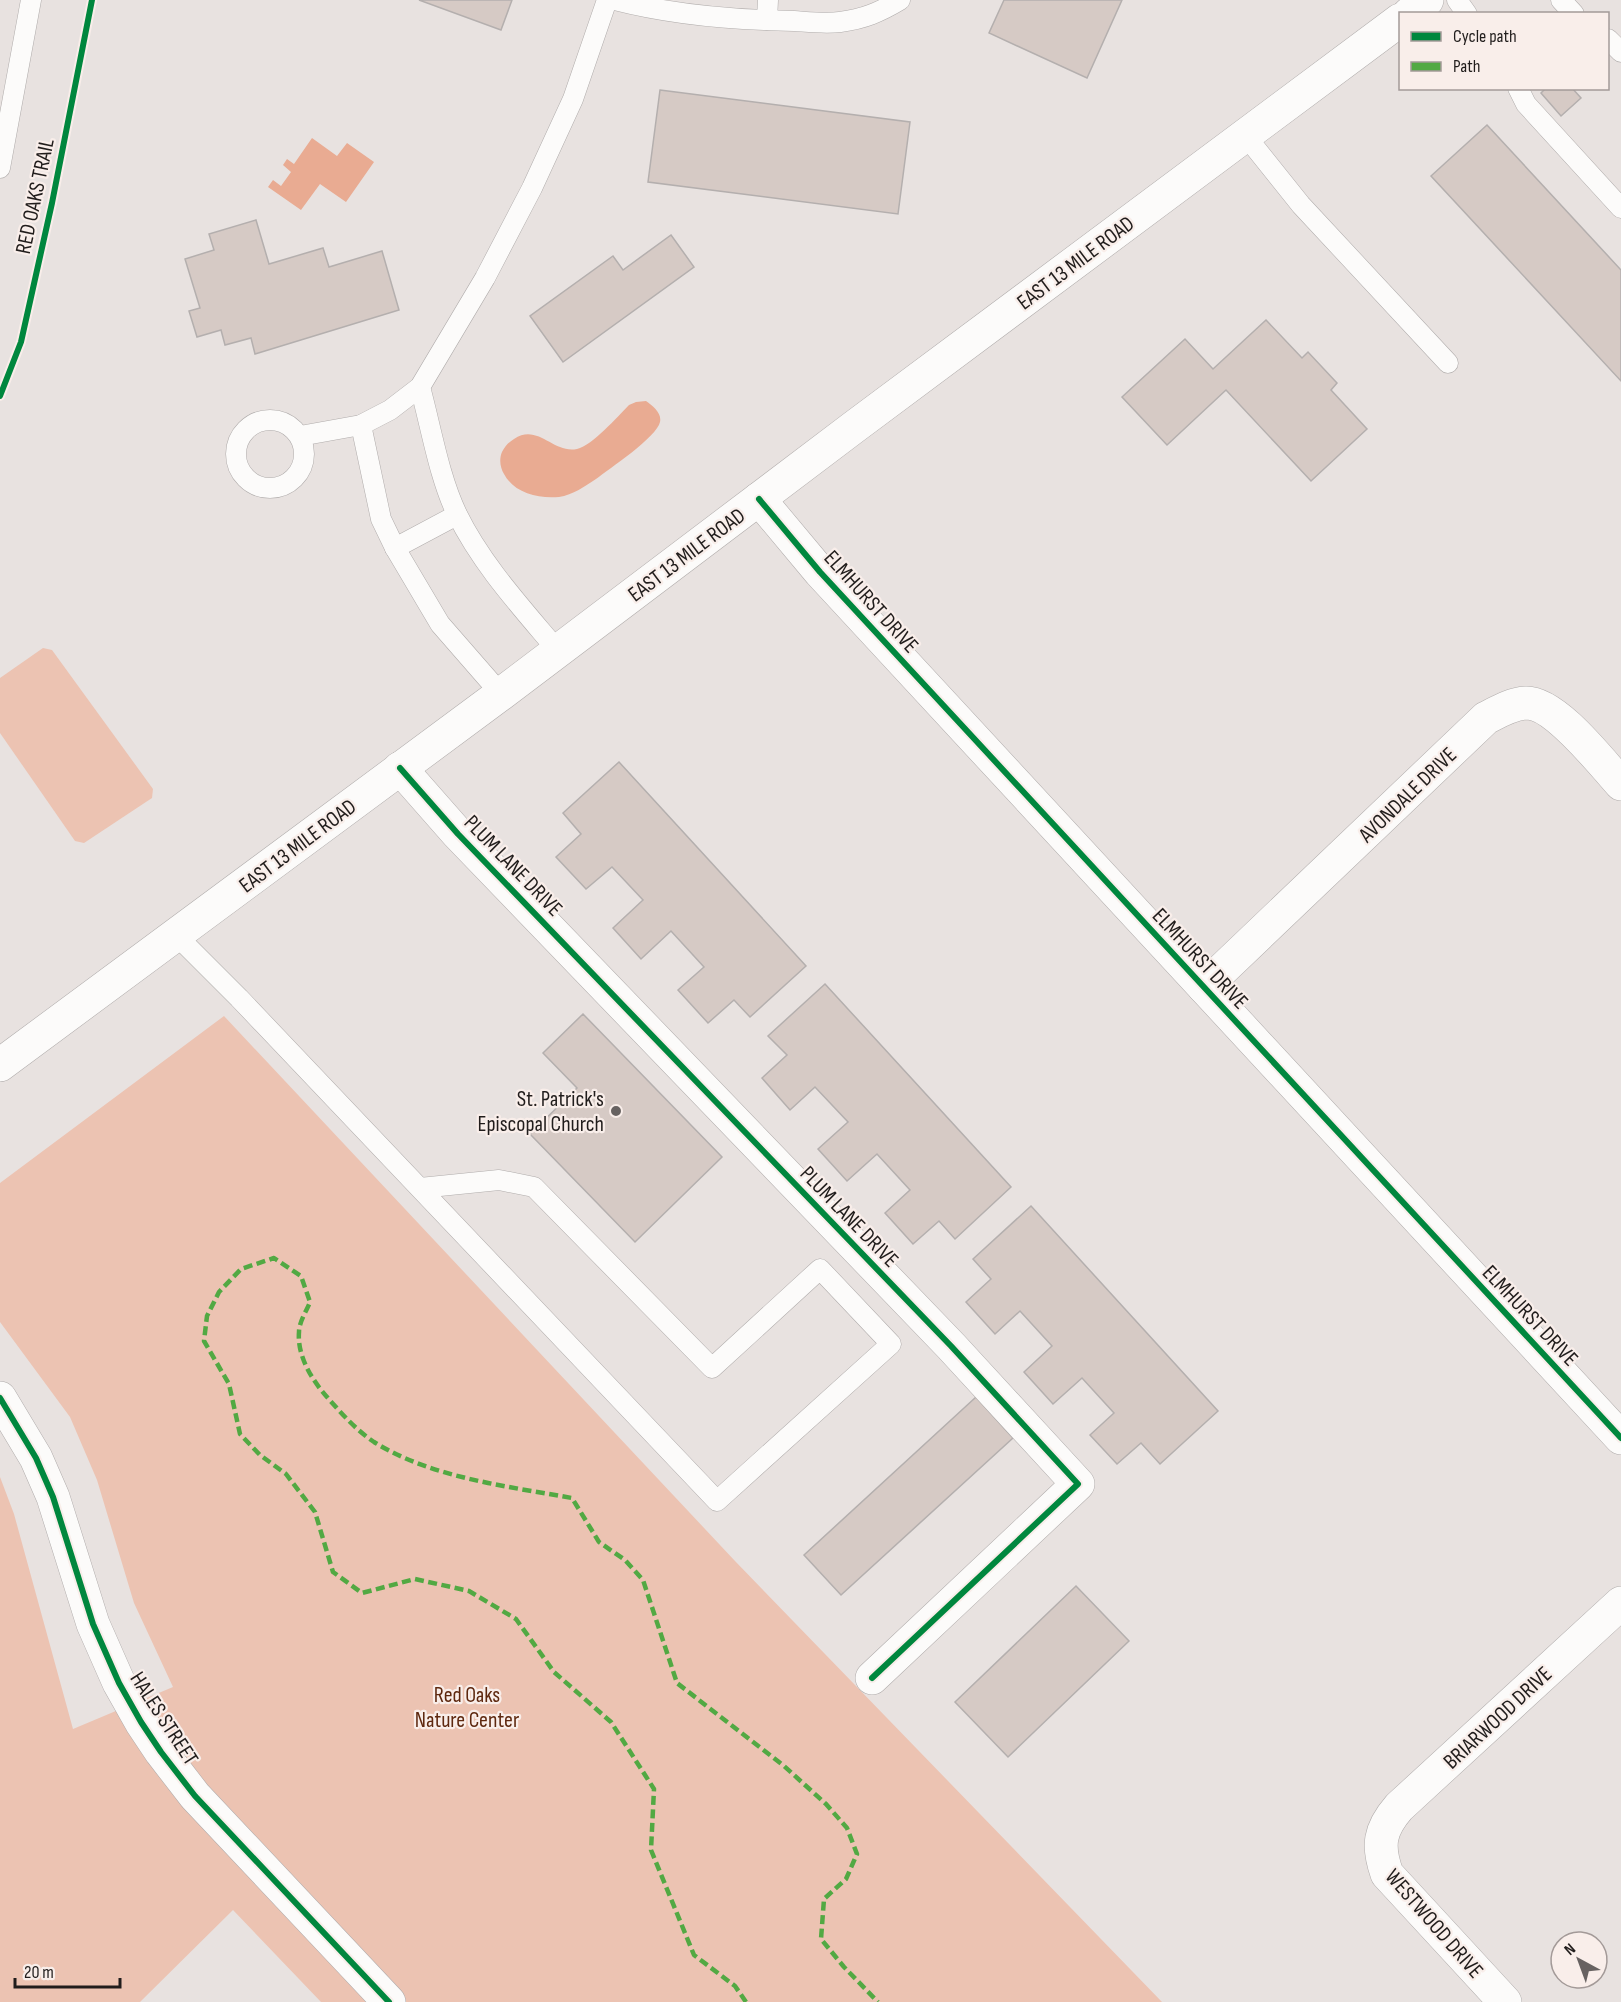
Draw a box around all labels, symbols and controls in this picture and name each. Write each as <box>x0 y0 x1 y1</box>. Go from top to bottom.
legend <box>1399 12 1609 90</box>
text: Cycle path <box>1453 26 1517 47</box>
text: Path <box>1453 56 1481 77</box>
street label: RED OAKS TRAIL <box>10 136 61 257</box>
street label: EAST 13 MILE ROAD <box>1012 210 1140 316</box>
street label: EAST 13 MILE ROAD <box>623 502 751 608</box>
street label: ELMHURST DRIVE <box>818 545 924 659</box>
street label: AVONDALE DRIVE <box>1353 742 1463 849</box>
street label: EAST 13 MILE ROAD <box>234 793 362 899</box>
street label: PLUM LANE DRIVE <box>458 810 568 922</box>
street label: ELMHURST DRIVE <box>1146 903 1254 1015</box>
place label: St. Patrick's Episcopal Church <box>477 1086 604 1138</box>
marker: St. Patrick's Episcopal Church <box>609 1104 623 1118</box>
street label: PLUM LANE DRIVE <box>794 1161 904 1273</box>
street label: ELMHURST DRIVE <box>1476 1260 1584 1372</box>
street label: BRIARWOOD DRIVE <box>1438 1661 1558 1775</box>
street label: HALES STREET <box>124 1667 204 1771</box>
park label: Red Oaks Nature Center <box>415 1682 519 1734</box>
street label: WESTWOOD DRIVE <box>1379 1864 1489 1984</box>
north arrow <box>1549 1930 1609 1990</box>
text: N <box>1561 1940 1580 1960</box>
scale bar <box>15 1951 120 1989</box>
text: 20 m <box>24 1962 54 1983</box>

